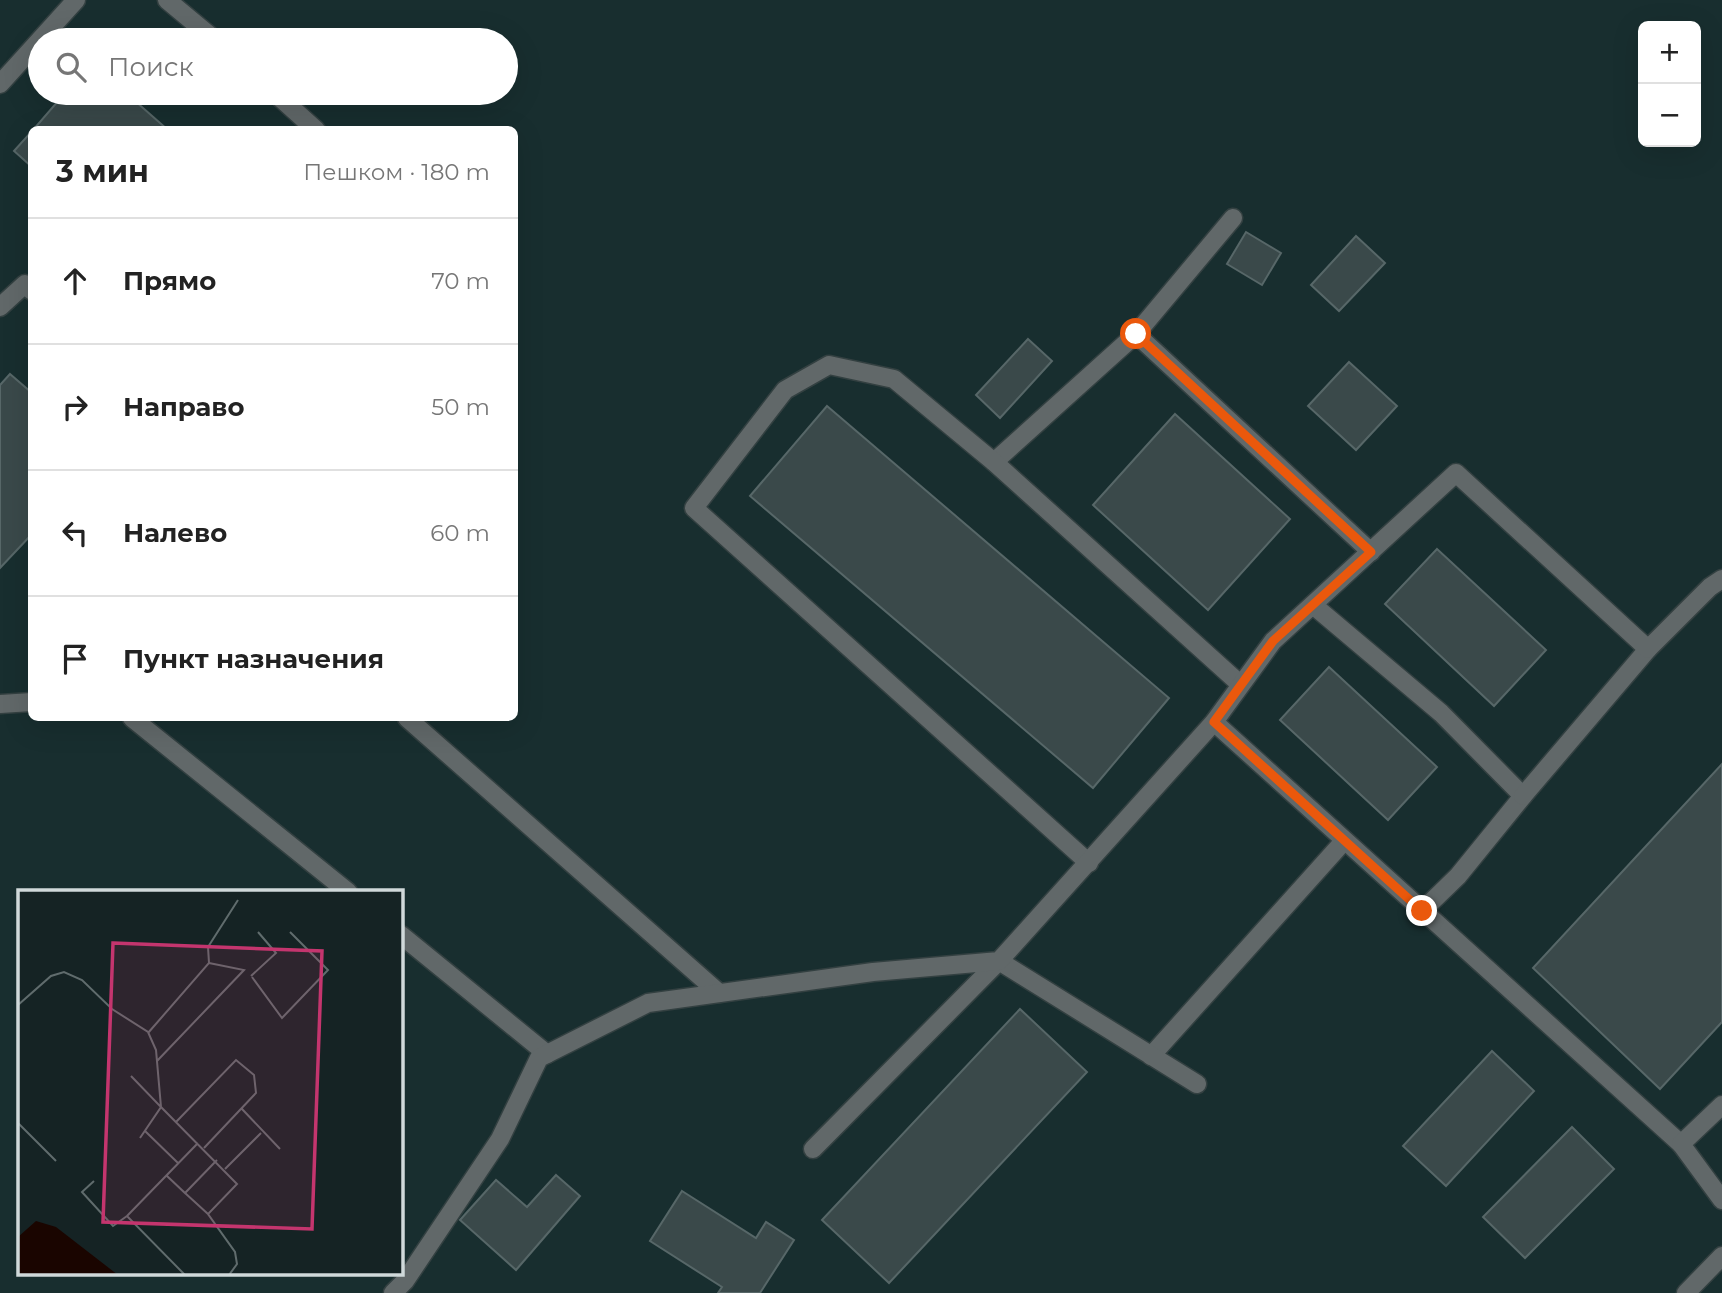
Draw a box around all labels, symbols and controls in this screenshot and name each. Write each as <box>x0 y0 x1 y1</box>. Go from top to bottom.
map controls <box>1638 21 1701 147</box>
button: + <box>1638 21 1701 84</box>
search box <box>28 28 518 105</box>
icon: search <box>52 48 90 86</box>
text: Поиск <box>108 51 194 83</box>
button: − <box>1638 84 1701 147</box>
text: 3 мин <box>56 153 149 190</box>
text: Пешком · 180 m <box>303 158 490 186</box>
icon: ahead <box>56 262 94 300</box>
text: Прямо <box>123 265 216 297</box>
text: 70 m <box>431 267 490 295</box>
route start <box>1120 318 1151 349</box>
icon: right <box>56 388 94 426</box>
text: Направо <box>123 391 244 423</box>
text: 50 m <box>431 393 490 421</box>
icon: left <box>56 514 94 552</box>
text: Налево <box>123 517 227 549</box>
text: 60 m <box>430 519 490 547</box>
icon: arrive <box>56 640 94 678</box>
text: Пункт назначения <box>123 643 384 675</box>
inset map <box>18 890 402 1276</box>
route end <box>1406 895 1437 926</box>

